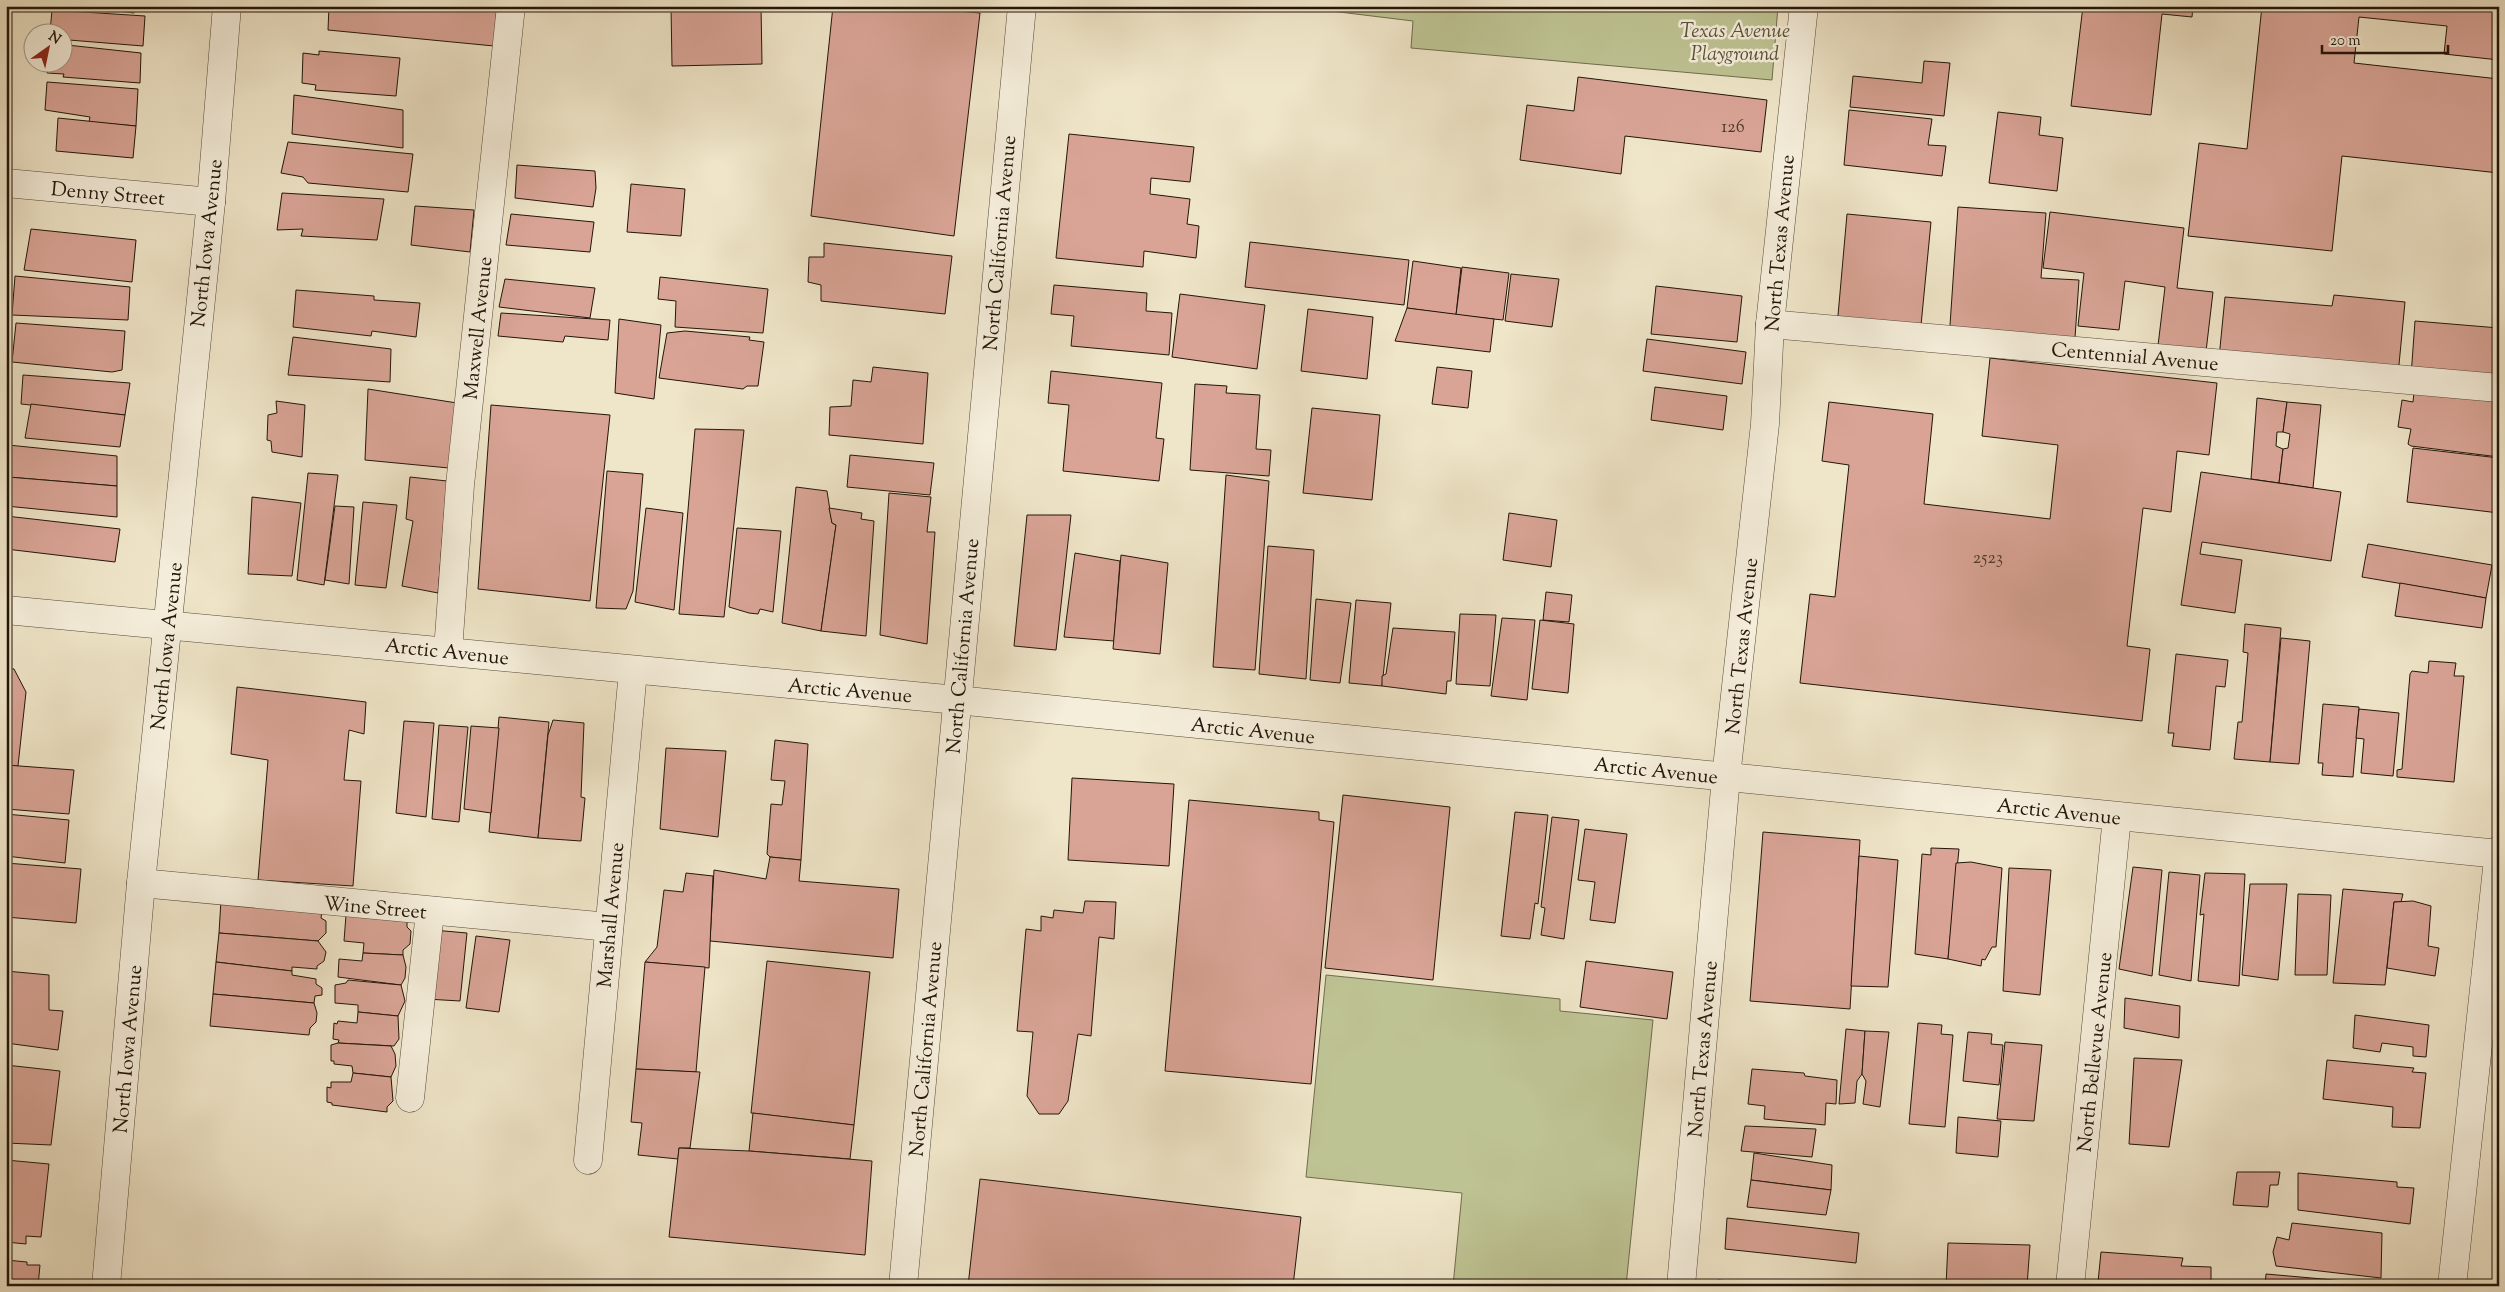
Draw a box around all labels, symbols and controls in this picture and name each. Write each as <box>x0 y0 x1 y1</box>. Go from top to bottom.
park label: Texas Avenue Playground <box>1680 18 1790 70</box>
north arrow <box>22 22 72 72</box>
scale bar <box>2322 22 2449 54</box>
text: N <box>44 27 64 50</box>
text: 20 m <box>2330 31 2361 52</box>
house number: 126 <box>1721 115 1745 141</box>
street label: North California Avenue <box>978 134 1025 352</box>
street label: North Texas Avenue <box>1759 154 1804 333</box>
street label: North Iowa Avenue <box>185 158 232 329</box>
street label: Denny Street <box>50 176 166 215</box>
street label: Maxwell Avenue <box>458 255 501 401</box>
street label: Centennial Avenue <box>2050 337 2220 380</box>
street label: North California Avenue <box>941 537 988 755</box>
house number: 2523 <box>1973 546 2003 572</box>
street label: North Texas Avenue <box>1720 556 1767 736</box>
street label: North Iowa Avenue <box>145 561 192 732</box>
street label: Arctic Avenue <box>383 633 510 674</box>
street label: Arctic Avenue <box>786 673 913 712</box>
street label: Arctic Avenue <box>1189 712 1316 753</box>
street label: Arctic Avenue <box>1592 752 1719 793</box>
street label: Arctic Avenue <box>1995 793 2122 834</box>
street label: Marshall Avenue <box>592 841 633 989</box>
street label: Wine Street <box>322 891 428 928</box>
street label: North California Avenue <box>904 940 951 1158</box>
street label: North Bellevue Avenue <box>2072 951 2121 1154</box>
street label: North Texas Avenue <box>1682 960 1727 1139</box>
street label: North Iowa Avenue <box>108 964 151 1135</box>

